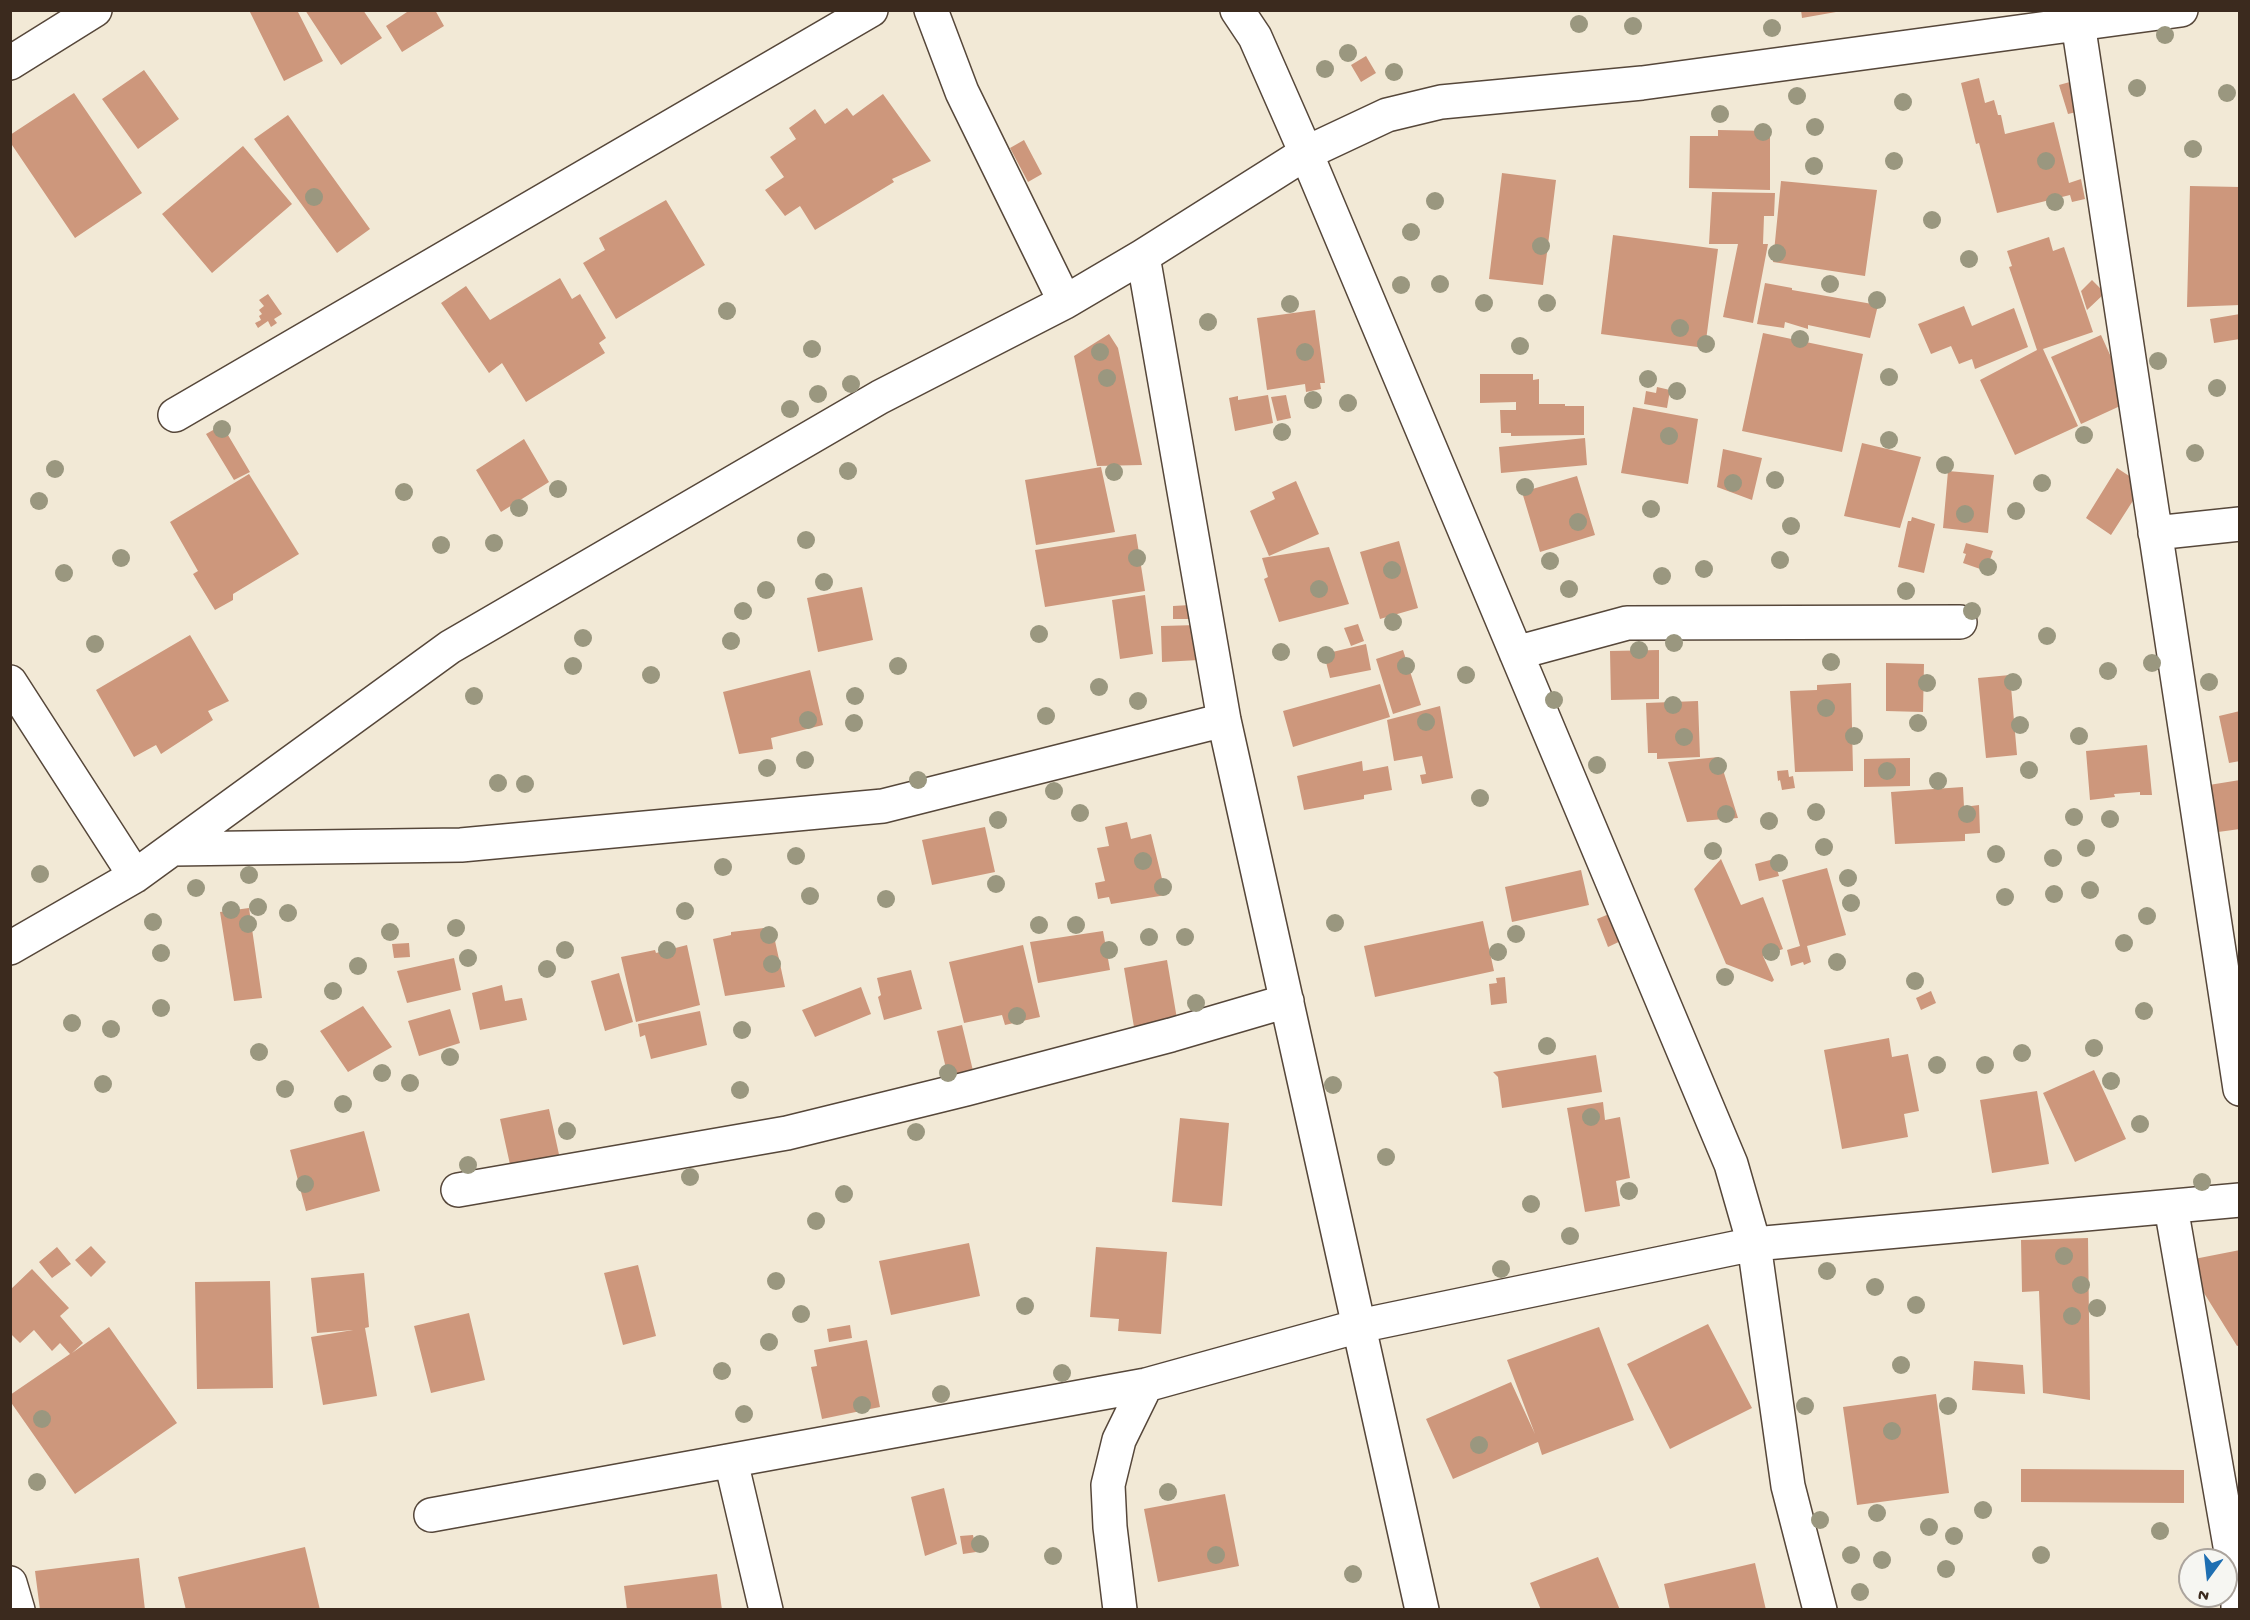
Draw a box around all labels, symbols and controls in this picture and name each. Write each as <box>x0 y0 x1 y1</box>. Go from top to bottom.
north arrow <box>2178 1548 2238 1608</box>
text: N <box>2196 1583 2211 1604</box>

